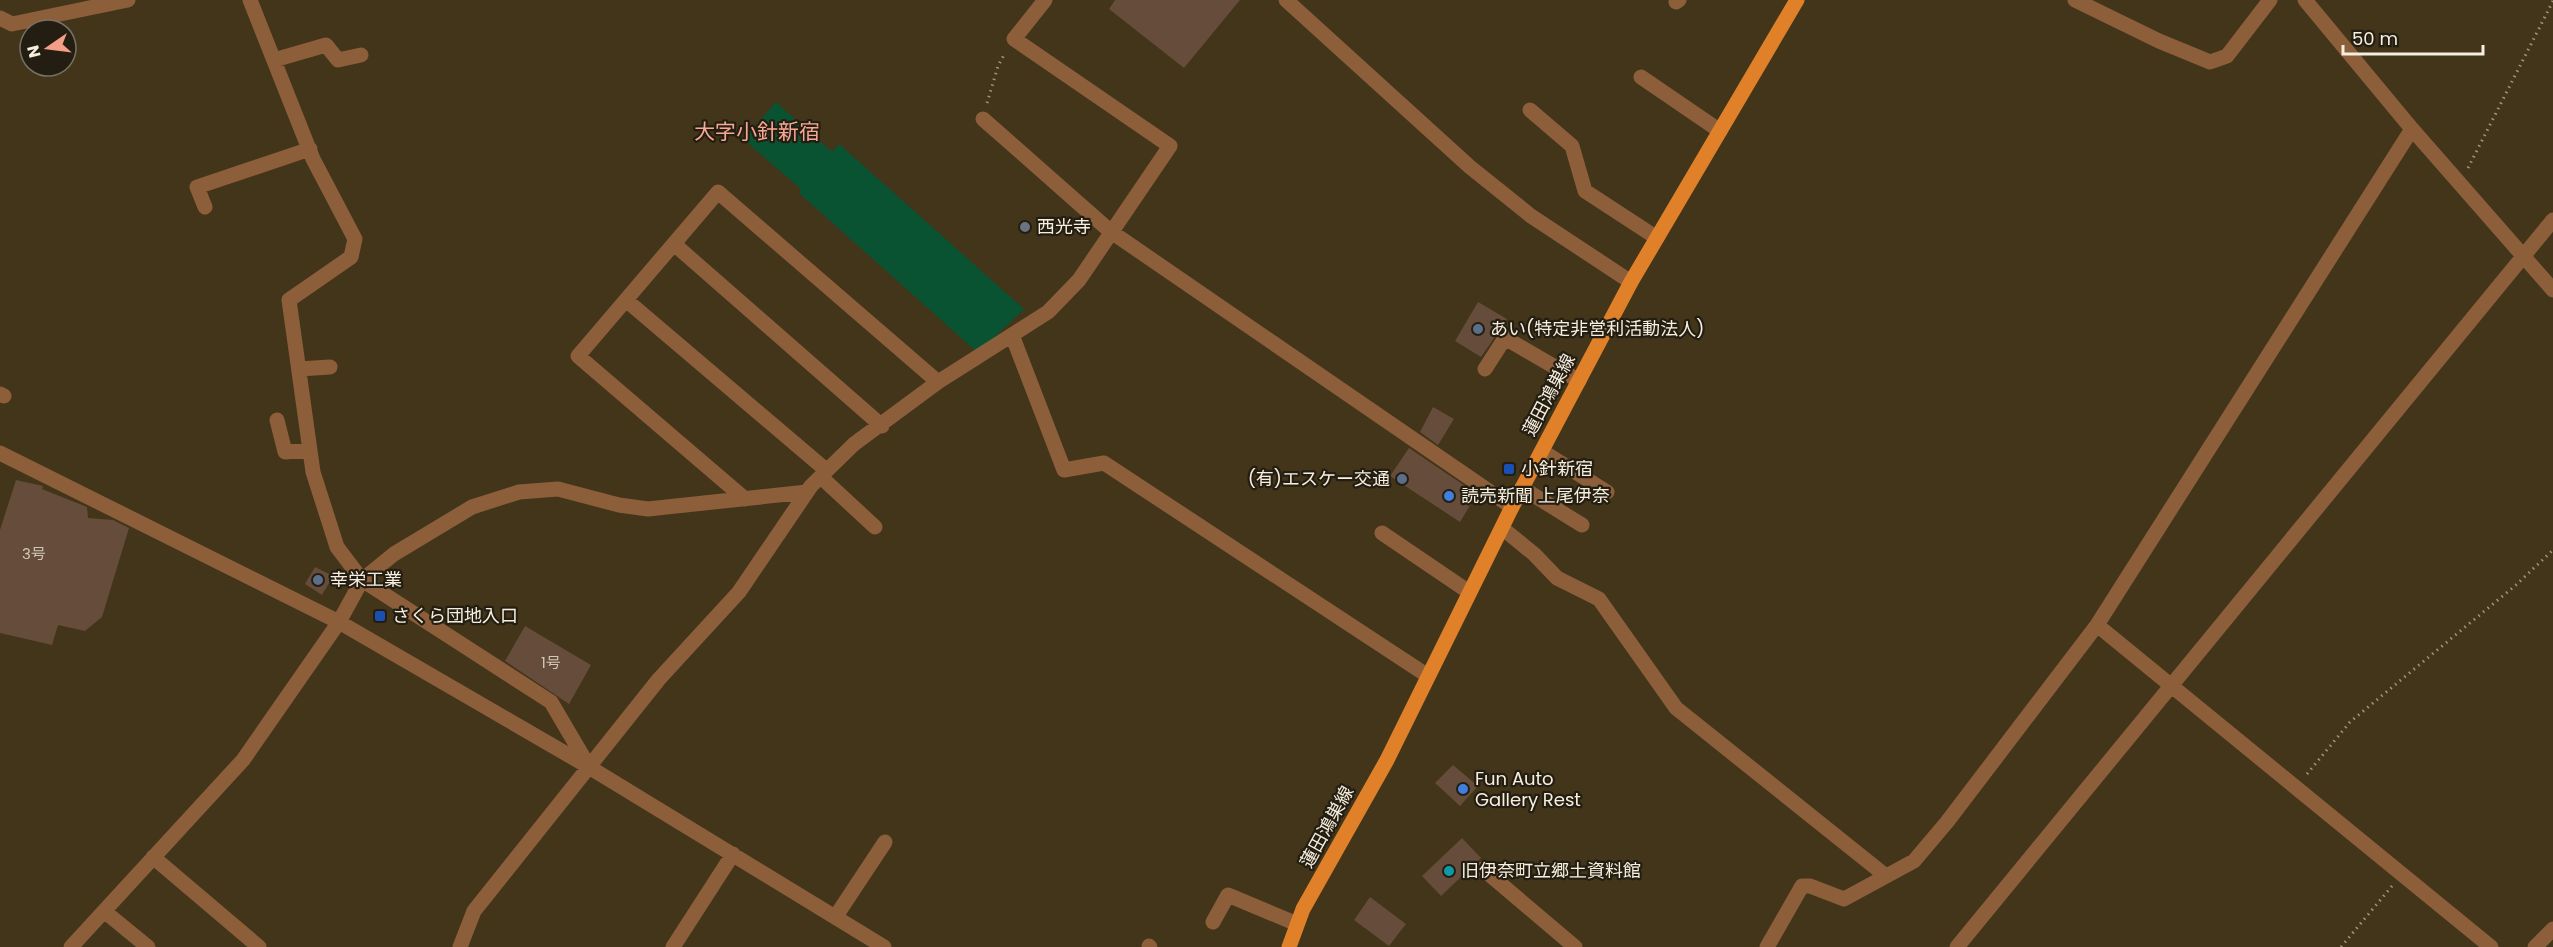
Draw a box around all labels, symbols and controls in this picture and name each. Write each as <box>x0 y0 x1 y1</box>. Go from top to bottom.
north arrow <box>18 18 78 78</box>
scale bar <box>2343 18 2482 56</box>
text: 50 m <box>2352 26 2398 51</box>
text: N <box>21 43 47 60</box>
district label: 大字小針新宿 <box>694 117 820 146</box>
place label: 西光寺 <box>1037 214 1091 239</box>
marker: 西光寺 <box>1018 220 1032 234</box>
place label: あい(特定非営利活動法人) <box>1490 316 1704 341</box>
marker: あい(特定非営利活動法人) <box>1471 322 1485 336</box>
street label: 蓮田鴻巣線 <box>1516 349 1581 440</box>
place label: 小針新宿 <box>1521 456 1593 481</box>
marker: 小針新宿 <box>1502 462 1516 476</box>
place label: (有)エスケー交通 <box>1248 466 1390 491</box>
marker: (有)エスケー交通 <box>1395 472 1409 486</box>
place label: 読売新聞 上尾伊奈 <box>1461 483 1610 508</box>
marker: 読売新聞 上尾伊奈 <box>1442 489 1456 503</box>
house number: 3号 <box>22 543 46 564</box>
place label: 幸栄工業 <box>330 567 402 592</box>
marker: 幸栄工業 <box>311 573 325 587</box>
place label: さくら団地入口 <box>392 603 518 628</box>
marker: さくら団地入口 <box>373 609 387 623</box>
house number: 1号 <box>541 652 561 673</box>
place label: Fun Auto Gallery Rest <box>1475 766 1581 812</box>
street label: 蓮田鴻巣線 <box>1294 781 1359 872</box>
marker: Fun Auto Gallery Rest <box>1456 782 1470 796</box>
place label: 旧伊奈町立郷土資料館 <box>1461 858 1641 883</box>
marker: 旧伊奈町立郷土資料館 <box>1442 864 1456 878</box>

